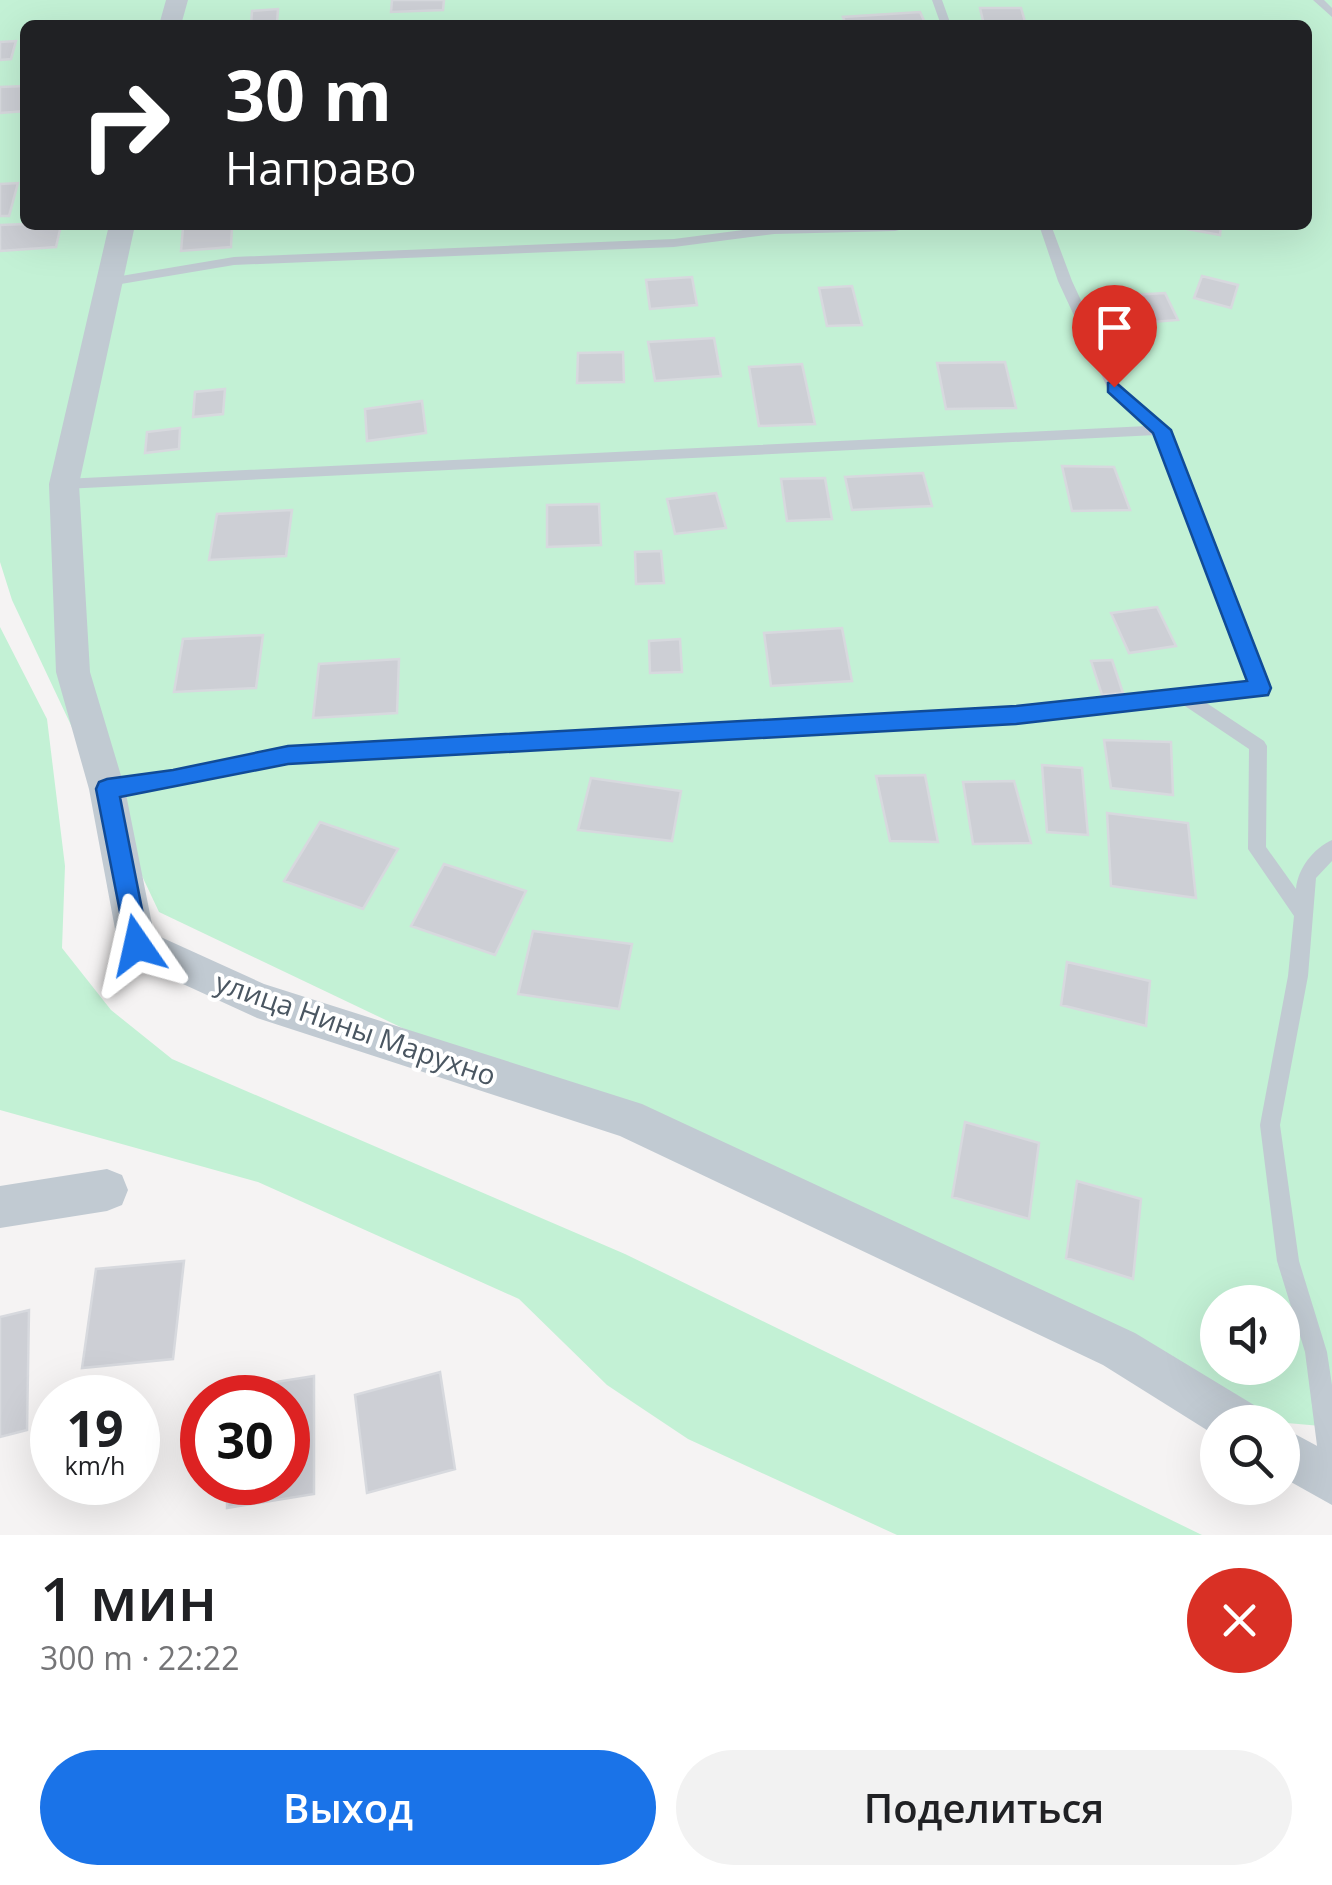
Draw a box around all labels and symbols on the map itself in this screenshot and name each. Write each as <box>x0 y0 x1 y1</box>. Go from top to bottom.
pin <box>1072 285 1157 388</box>
position arrow <box>85 893 189 997</box>
street label: улица Нины Марухно <box>211 962 501 1094</box>
speed limit sign: 30 <box>180 1375 310 1505</box>

